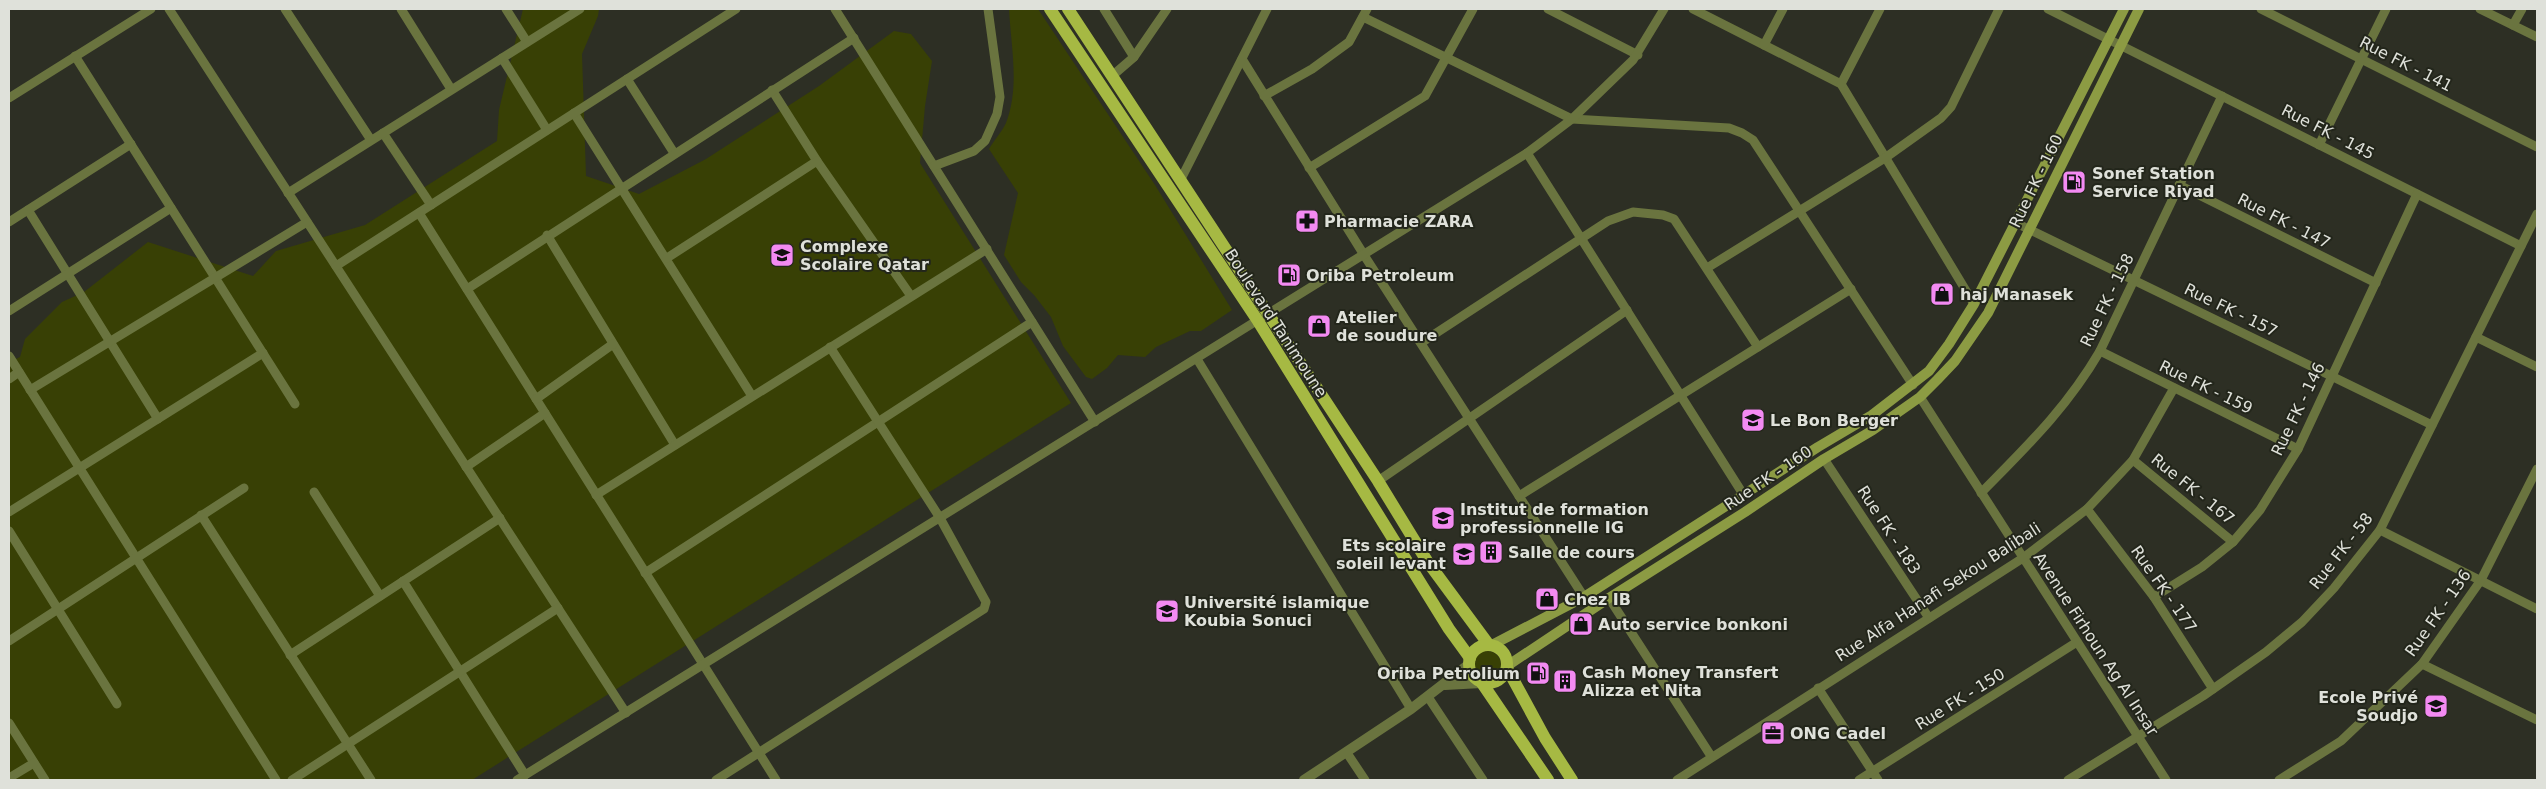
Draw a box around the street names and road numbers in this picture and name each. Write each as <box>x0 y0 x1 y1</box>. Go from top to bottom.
street label: Rue FK - 141 <box>2356 32 2456 96</box>
street label: Rue FK - 145 <box>2278 100 2378 164</box>
street label: Rue FK - 160 <box>2005 131 2067 231</box>
street label: Rue FK - 147 <box>2234 189 2334 253</box>
street label: Boulevard Tanimoune <box>1221 245 1331 401</box>
street label: Rue FK - 158 <box>2076 250 2138 350</box>
street label: Rue FK - 157 <box>2181 279 2281 341</box>
street label: Rue FK - 159 <box>2156 356 2256 418</box>
street label: Rue FK - 146 <box>2267 359 2329 459</box>
street label: Rue FK - 160 <box>1721 442 1815 514</box>
street label: Rue FK - 167 <box>2148 450 2238 528</box>
street label: Rue FK - 183 <box>1853 482 1925 578</box>
street label: Rue FK - 58 <box>2305 509 2377 593</box>
street label: Rue Alfa Hanafi Sekou Balibali <box>1832 519 2044 665</box>
street label: Rue FK - 177 <box>2127 542 2201 636</box>
street label: Avenue Firhoun Ag Al Insar <box>2030 549 2163 740</box>
street label: Rue FK - 136 <box>2401 566 2475 660</box>
street label: Rue FK - 150 <box>1912 664 2008 734</box>

